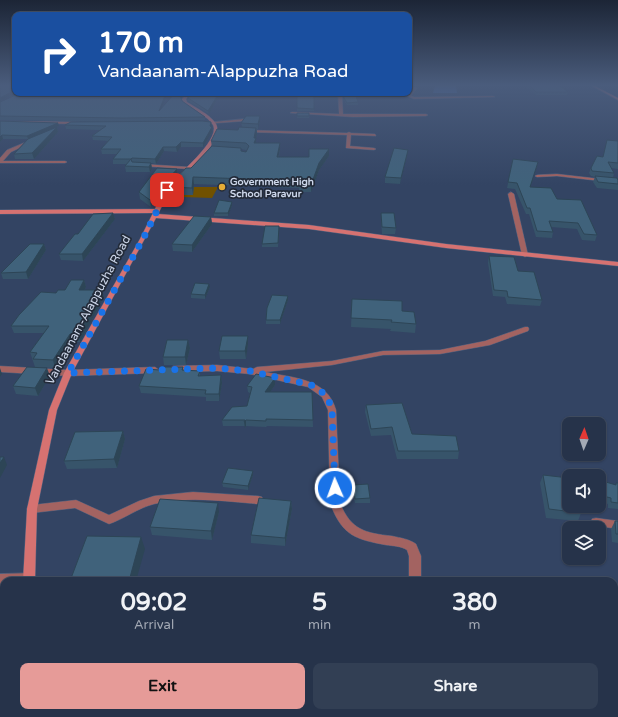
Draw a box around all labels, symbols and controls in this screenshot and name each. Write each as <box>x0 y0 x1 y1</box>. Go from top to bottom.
text: 170 m <box>98 26 184 60</box>
icon: right <box>32 28 84 80</box>
text: Vandaanam-Alappuzha Road <box>98 60 348 82</box>
pin <box>150 173 184 207</box>
place label: Government High School Paravur <box>230 176 314 200</box>
icon: arrive <box>156 179 178 201</box>
marker: Government High School Paravur <box>217 182 227 192</box>
street label: Vandaanam-Alappuzha Road <box>43 233 133 387</box>
north arrow <box>562 417 606 461</box>
map controls <box>562 417 606 565</box>
position arrow <box>314 467 356 509</box>
button: sound <box>562 469 606 513</box>
button: layers <box>562 521 606 565</box>
text: 09:02 <box>121 588 187 617</box>
text: 5 <box>312 588 327 617</box>
text: 380 <box>452 588 497 617</box>
text: Arrival <box>134 617 174 633</box>
text: min <box>308 617 331 633</box>
text: m <box>469 617 481 633</box>
button: Exit <box>20 663 305 709</box>
button: Share <box>313 663 598 709</box>

